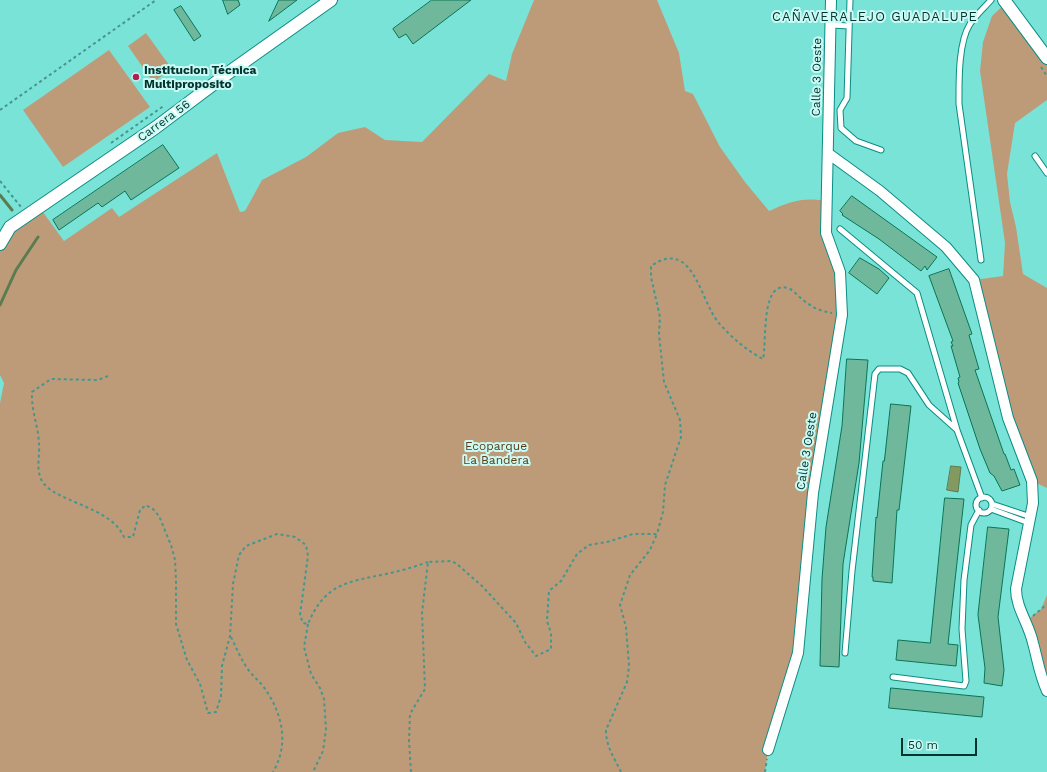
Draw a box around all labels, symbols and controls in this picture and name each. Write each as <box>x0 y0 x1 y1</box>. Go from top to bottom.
district label: CAÑAVERALEJO GUADALUPE <box>772 9 978 25</box>
street label: Calle 3 Oeste <box>809 38 825 116</box>
place label: Institucion Técnica Multiproposito <box>144 63 257 91</box>
marker: Institucion Técnica Multiproposito <box>131 72 141 82</box>
street label: Carrera 56 <box>135 97 193 145</box>
street label: Calle 3 Oeste <box>794 411 820 491</box>
park label: Ecoparque La Bandera <box>463 439 529 467</box>
scale bar <box>903 730 979 756</box>
text: 50 m <box>908 738 938 752</box>

